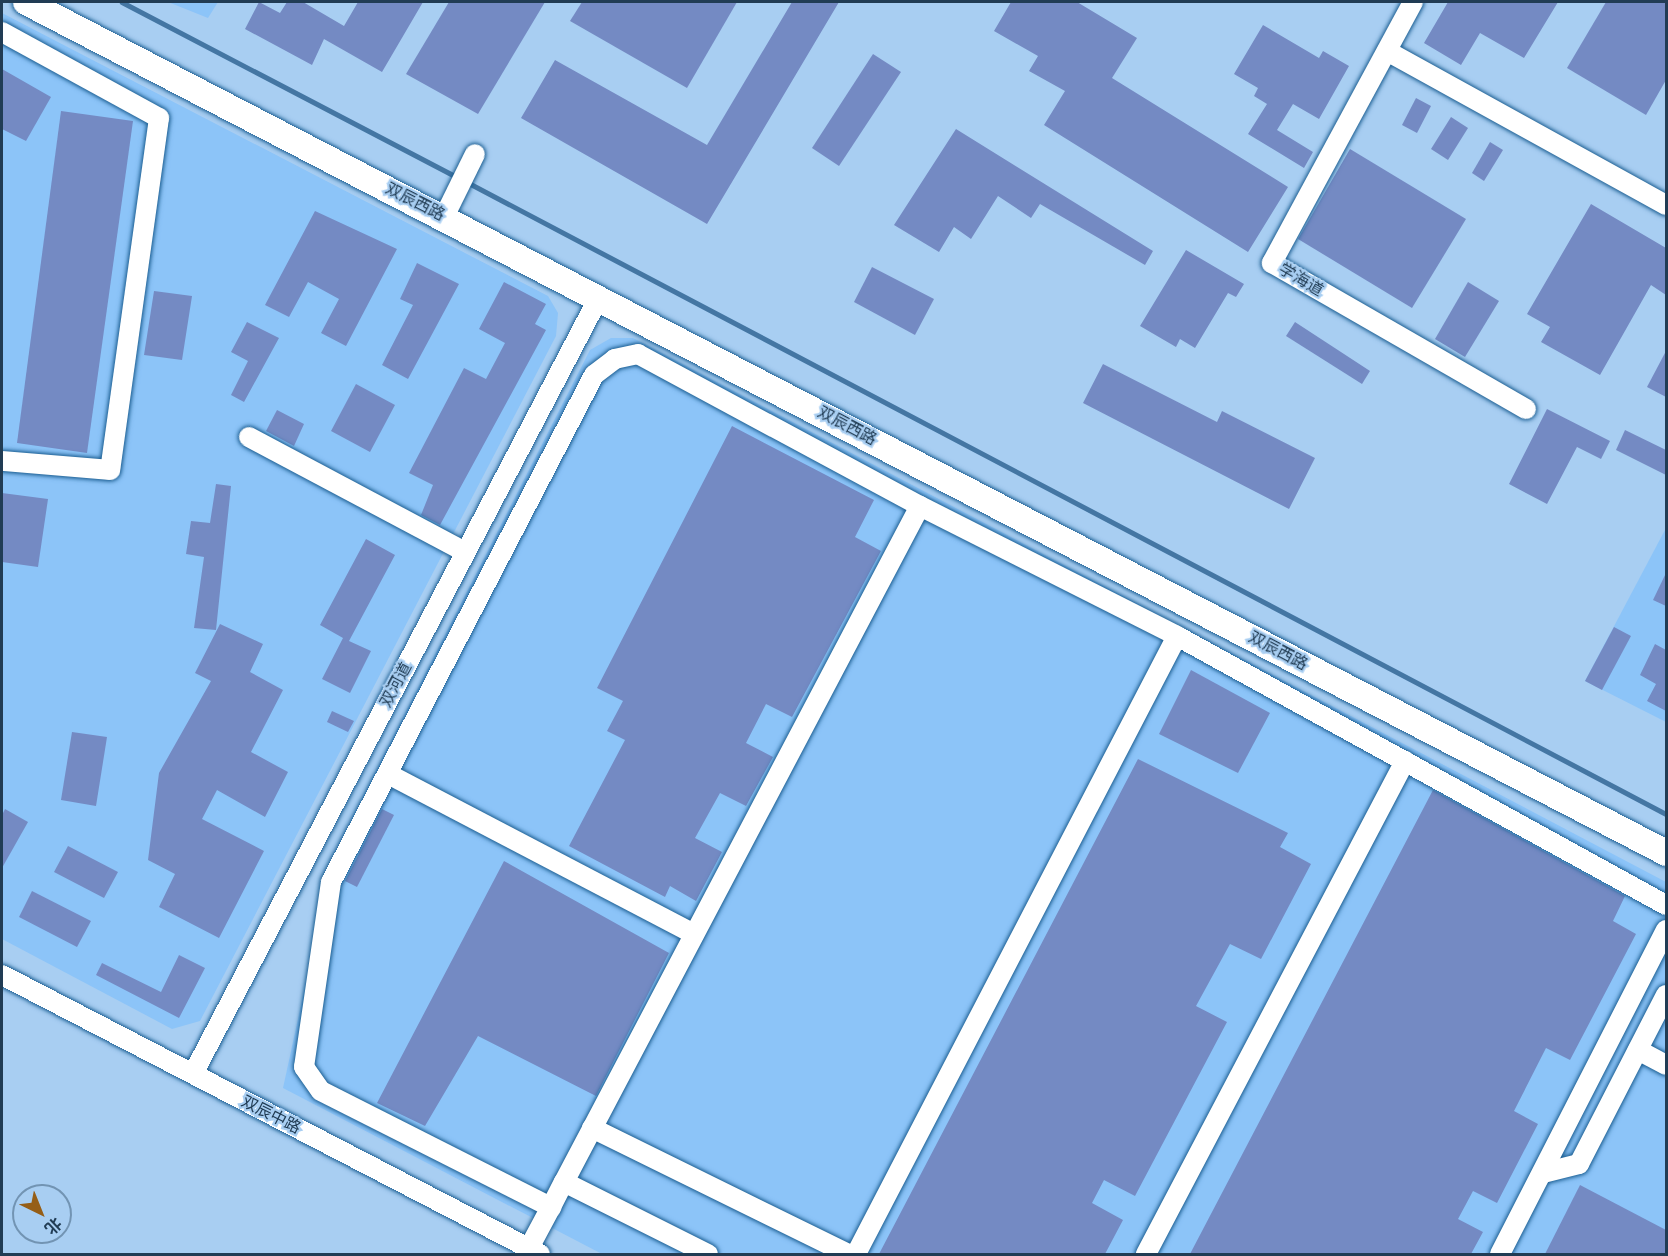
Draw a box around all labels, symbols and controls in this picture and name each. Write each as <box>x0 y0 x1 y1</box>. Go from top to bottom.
street label: 双辰西路 <box>382 179 448 225</box>
street label: 学海道 <box>1275 260 1327 300</box>
street label: 双辰西路 <box>814 403 880 449</box>
street label: 双辰西路 <box>1245 628 1311 674</box>
street label: 双河道 <box>376 659 416 711</box>
street label: 双辰中路 <box>238 1092 304 1138</box>
north arrow <box>12 1184 72 1244</box>
text: 北 <box>41 1214 66 1238</box>

